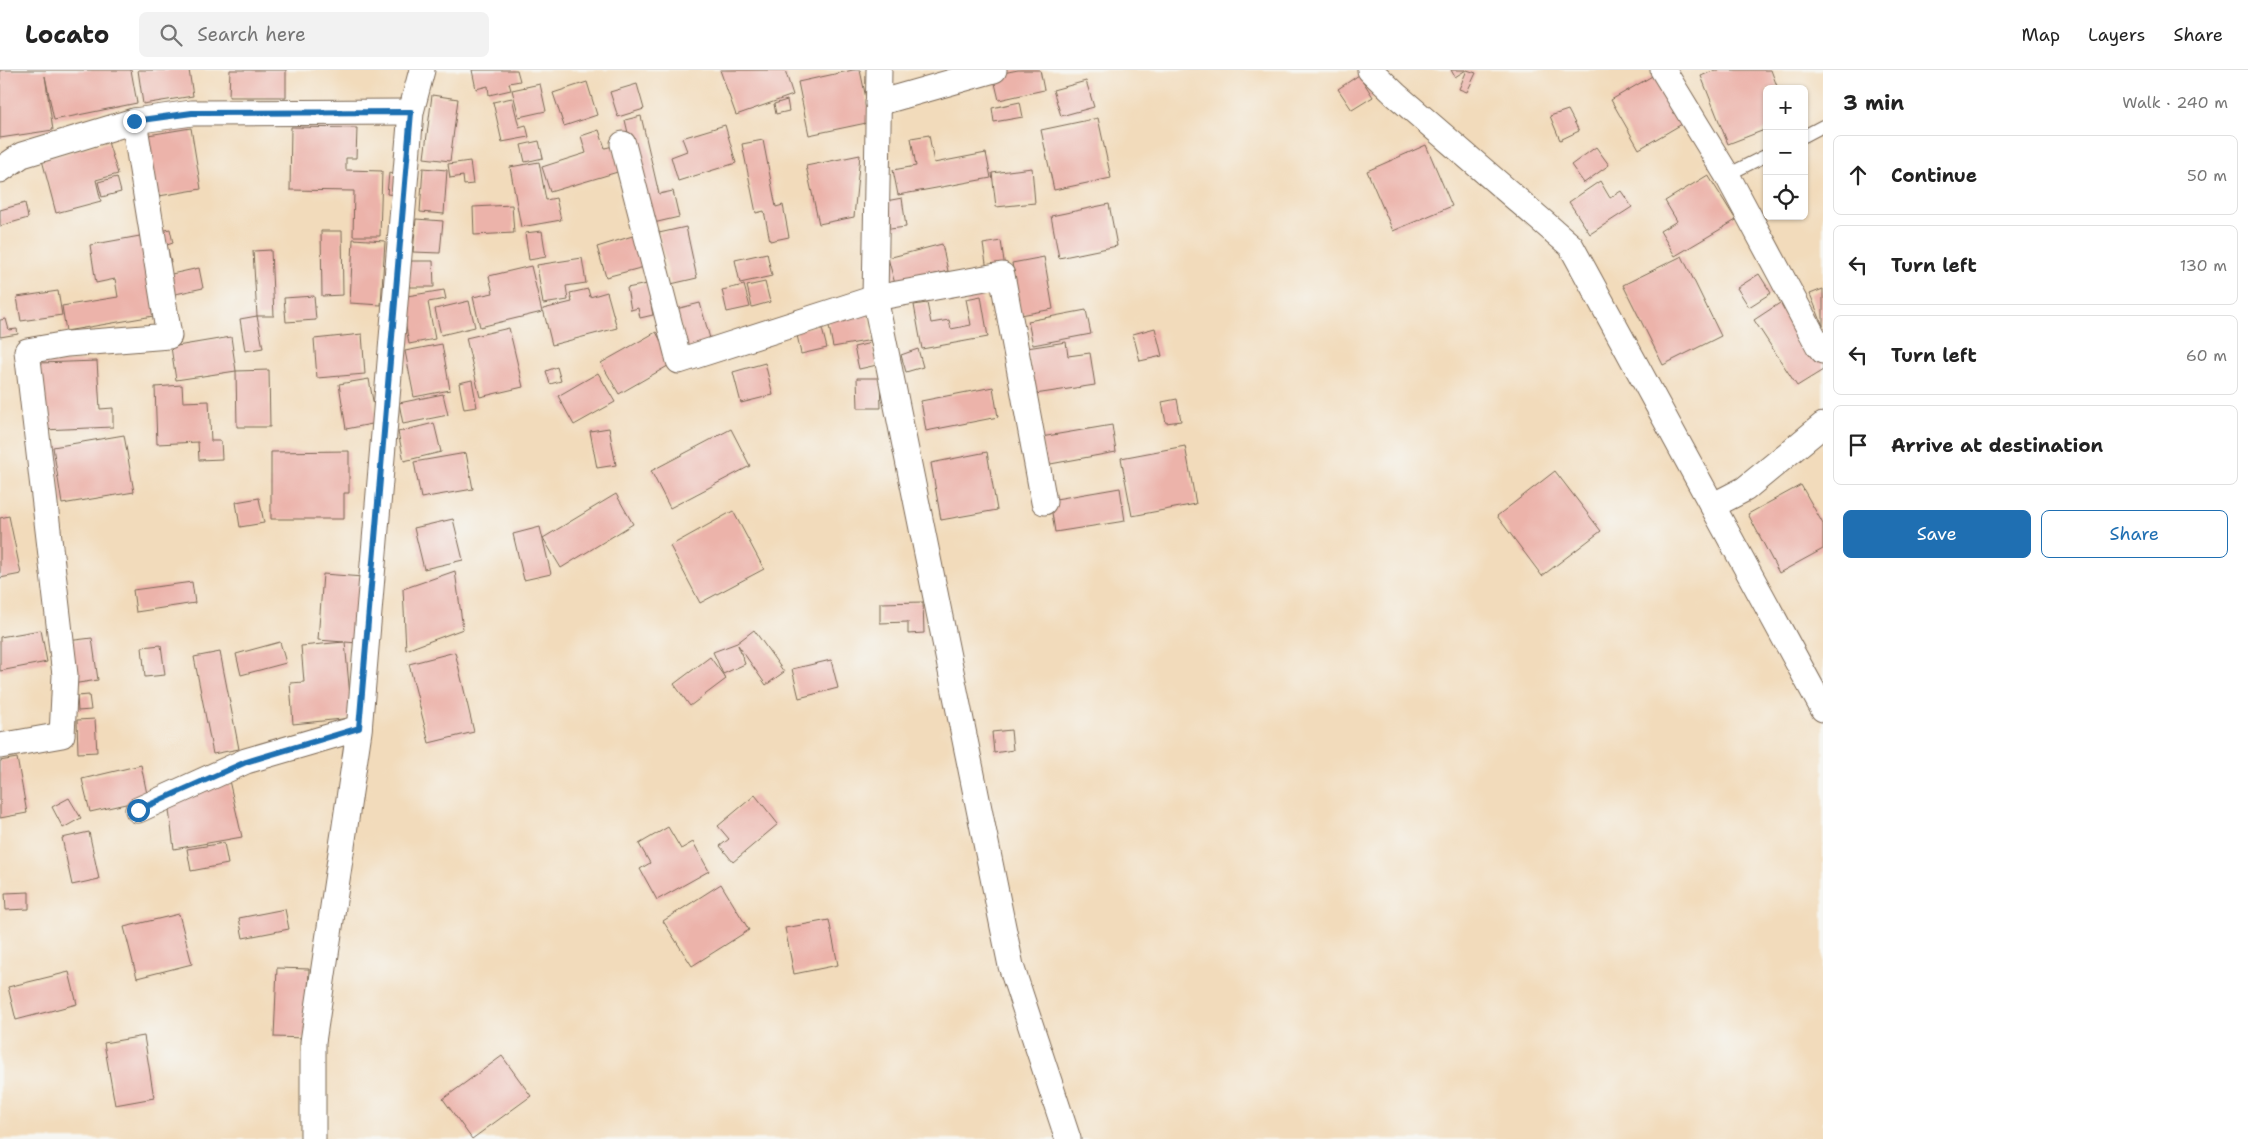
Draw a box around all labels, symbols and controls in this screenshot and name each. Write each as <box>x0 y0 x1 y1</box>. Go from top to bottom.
search box <box>139 12 489 57</box>
text: Locato <box>25 19 109 51</box>
icon: search <box>157 21 185 49</box>
text: Search here <box>197 22 306 47</box>
text: Map <box>2022 23 2060 47</box>
text: Layers <box>2088 23 2145 47</box>
text: Share <box>2173 23 2223 47</box>
map controls <box>1763 85 1808 220</box>
button: + <box>1763 85 1808 130</box>
text: 3 min <box>1843 89 1904 117</box>
text: Walk · 240 m <box>2122 92 2228 113</box>
route end <box>123 110 146 133</box>
button: − <box>1763 130 1808 175</box>
icon: ahead <box>1844 161 1872 189</box>
text: Continue <box>1891 163 1977 188</box>
text: 50 m <box>2187 165 2227 186</box>
button: locate <box>1763 175 1808 220</box>
icon: left <box>1844 251 1872 279</box>
text: Turn left <box>1891 253 1977 278</box>
text: 130 m <box>2180 255 2227 276</box>
icon: left <box>1844 341 1872 369</box>
text: Turn left <box>1891 343 1977 368</box>
text: 60 m <box>2186 345 2227 366</box>
icon: arrive <box>1844 431 1872 459</box>
text: Arrive at destination <box>1891 433 2103 458</box>
button: Save <box>1843 510 2031 558</box>
button: Share <box>2041 510 2228 558</box>
route start <box>127 799 150 822</box>

